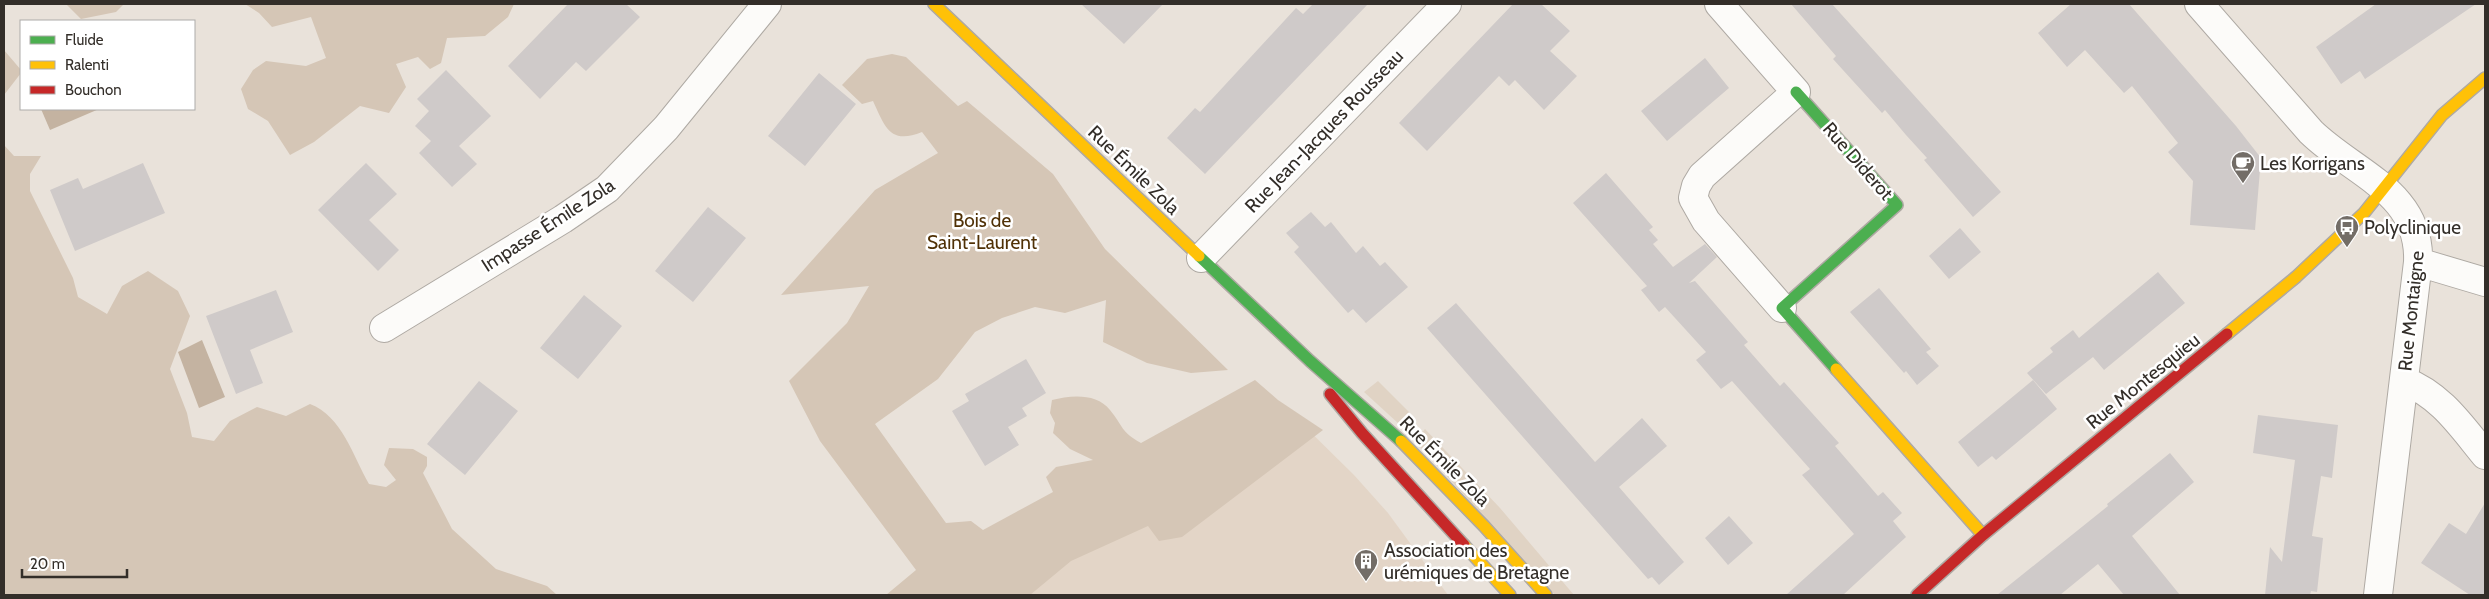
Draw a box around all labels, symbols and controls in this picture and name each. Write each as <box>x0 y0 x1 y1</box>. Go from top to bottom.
legend <box>20 20 195 110</box>
text: Fluide <box>65 31 104 49</box>
street label: Rue Jean-Jacques Rousseau <box>1240 45 1408 217</box>
text: Ralenti <box>65 56 109 74</box>
text: Bouchon <box>65 81 122 99</box>
street label: Rue Diderot <box>1818 117 1898 205</box>
street label: Rue Émile Zola <box>1083 120 1185 219</box>
cafe icon: Les Korrigans <box>2230 150 2256 184</box>
place label: Les Korrigans <box>2260 152 2365 175</box>
street label: Impasse Émile Zola <box>477 173 619 277</box>
park label: Bois de Saint-Laurent <box>927 209 1038 254</box>
bus stop icon: Polyclinique <box>2334 214 2360 248</box>
place label: Polyclinique <box>2364 216 2461 239</box>
street label: Rue Montaigne <box>2393 250 2429 372</box>
street label: Rue Montesquieu <box>2082 328 2204 434</box>
street label: Rue Émile Zola <box>1395 410 1496 511</box>
place label: Association des urémiques de Bretagne <box>1384 539 1569 584</box>
scale bar <box>22 546 128 578</box>
building icon: Association des urémiques de Bretagne <box>1353 548 1379 582</box>
text: 20 m <box>30 555 65 573</box>

